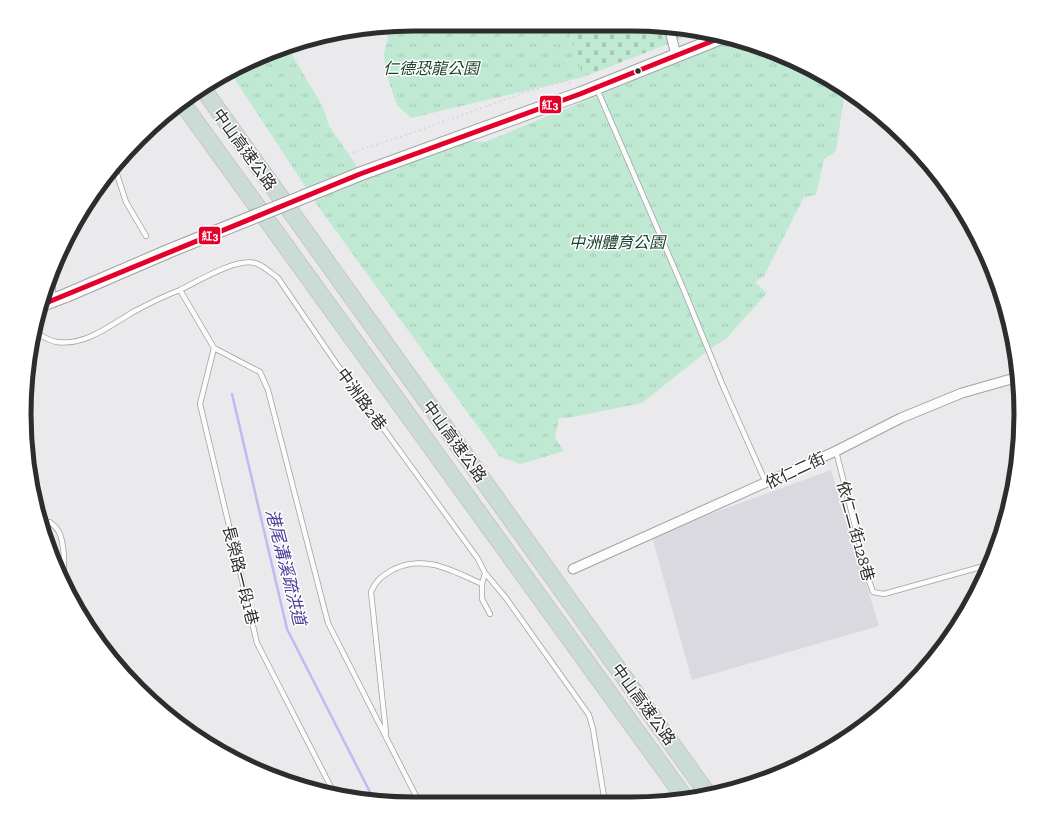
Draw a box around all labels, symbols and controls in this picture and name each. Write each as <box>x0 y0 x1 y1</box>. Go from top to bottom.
park label: 仁德恐龍公園 <box>383 59 481 78</box>
unlabelled marker <box>633 66 643 76</box>
line badge: 紅3 <box>539 95 562 114</box>
text: 紅3 <box>542 99 559 112</box>
street label: 中山高速公路 <box>209 105 280 194</box>
line badge: 紅3 <box>198 226 221 245</box>
text: 紅3 <box>202 230 219 243</box>
park label: 中洲體育公園 <box>569 233 667 252</box>
street label: 中洲路2巷 <box>333 364 391 434</box>
street label: 中山高速公路 <box>419 397 490 486</box>
street label: 依仁二街 <box>762 448 828 493</box>
street label: 依仁二街128巷 <box>833 479 878 583</box>
water label: 港尾溝溪疏洪道 <box>262 507 311 630</box>
street label: 長榮路一段1巷 <box>219 523 262 627</box>
street label: 中山高速公路 <box>608 660 679 749</box>

